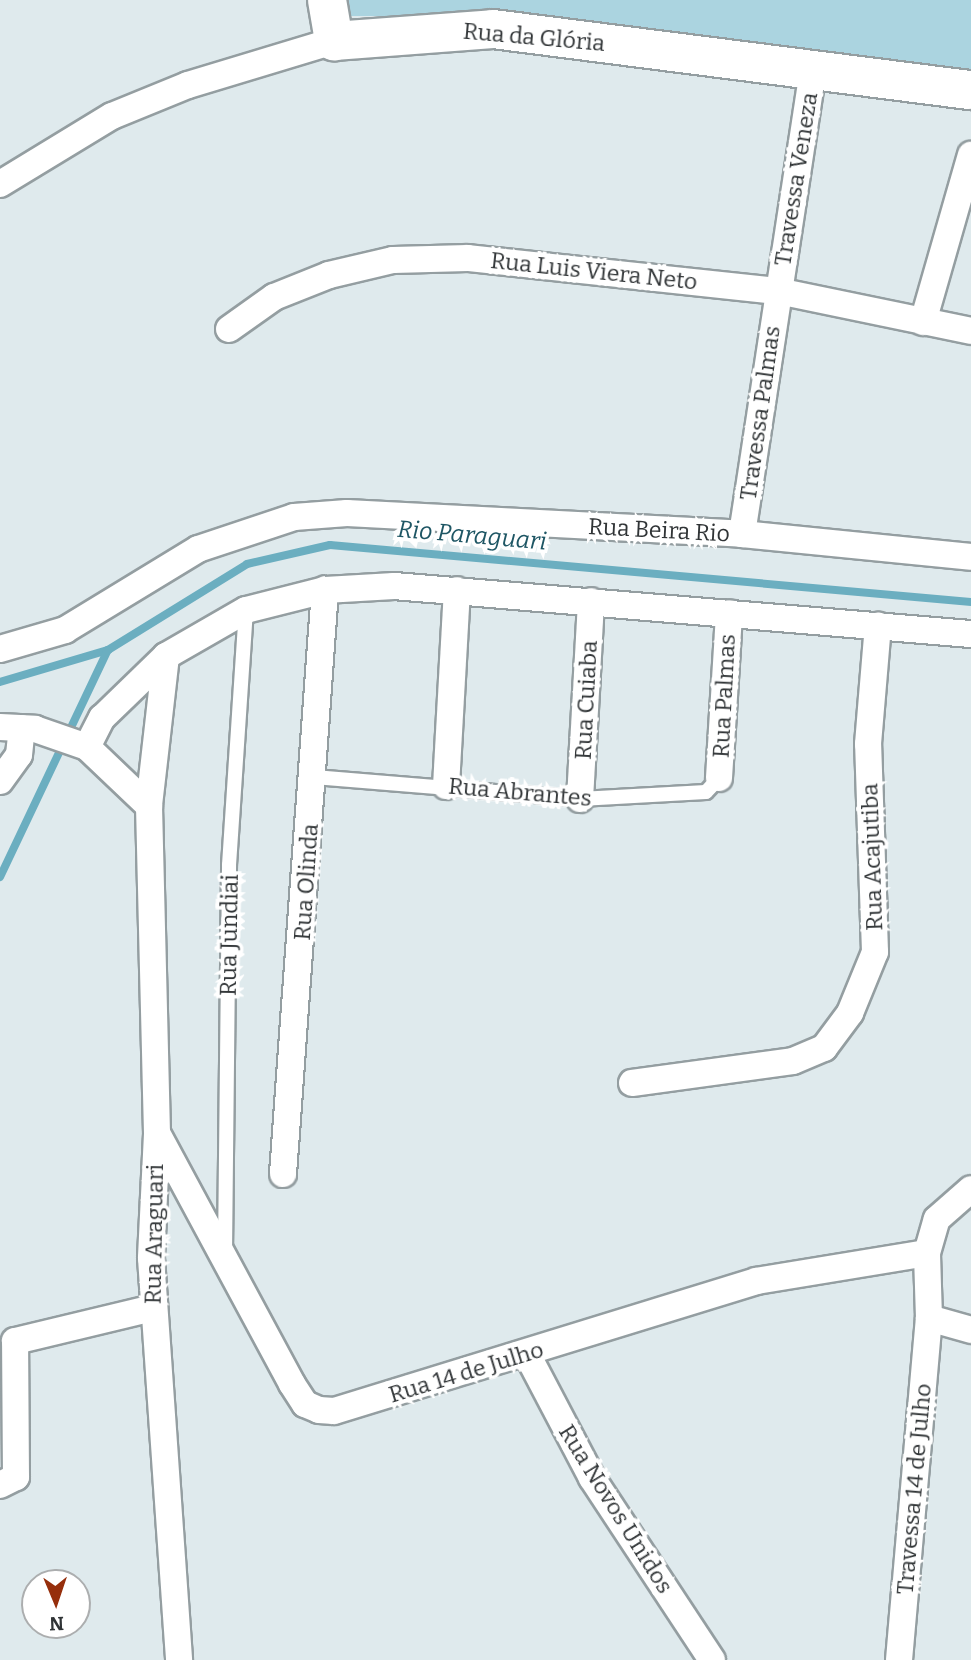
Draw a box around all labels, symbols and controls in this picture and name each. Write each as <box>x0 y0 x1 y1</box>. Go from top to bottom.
street label: Rua da Glória <box>462 17 606 57</box>
street label: Travessa Veneza <box>769 90 823 268</box>
street label: Rua Luis Viera Neto <box>489 246 699 296</box>
street label: Travessa Palmas <box>734 324 786 502</box>
street label: Rua Beira Rio <box>588 513 730 547</box>
water label: Rio Paraguari <box>396 515 548 557</box>
street label: Rua Palmas <box>707 633 741 759</box>
street label: Rua Cuiaba <box>569 640 603 760</box>
street label: Rua Abrantes <box>447 772 593 812</box>
street label: Rua Acajutiba <box>856 783 888 931</box>
street label: Rua Olinda <box>288 823 324 941</box>
street label: Rua Jundiai <box>214 874 244 996</box>
street label: Rua Araguari <box>139 1164 169 1304</box>
street label: Rua 14 de Julho <box>385 1335 547 1409</box>
street label: Travessa 14 de Julho <box>891 1382 937 1596</box>
street label: Rua Novos Unidos <box>553 1420 679 1598</box>
north arrow <box>21 1569 91 1639</box>
text: N <box>49 1612 64 1635</box>

